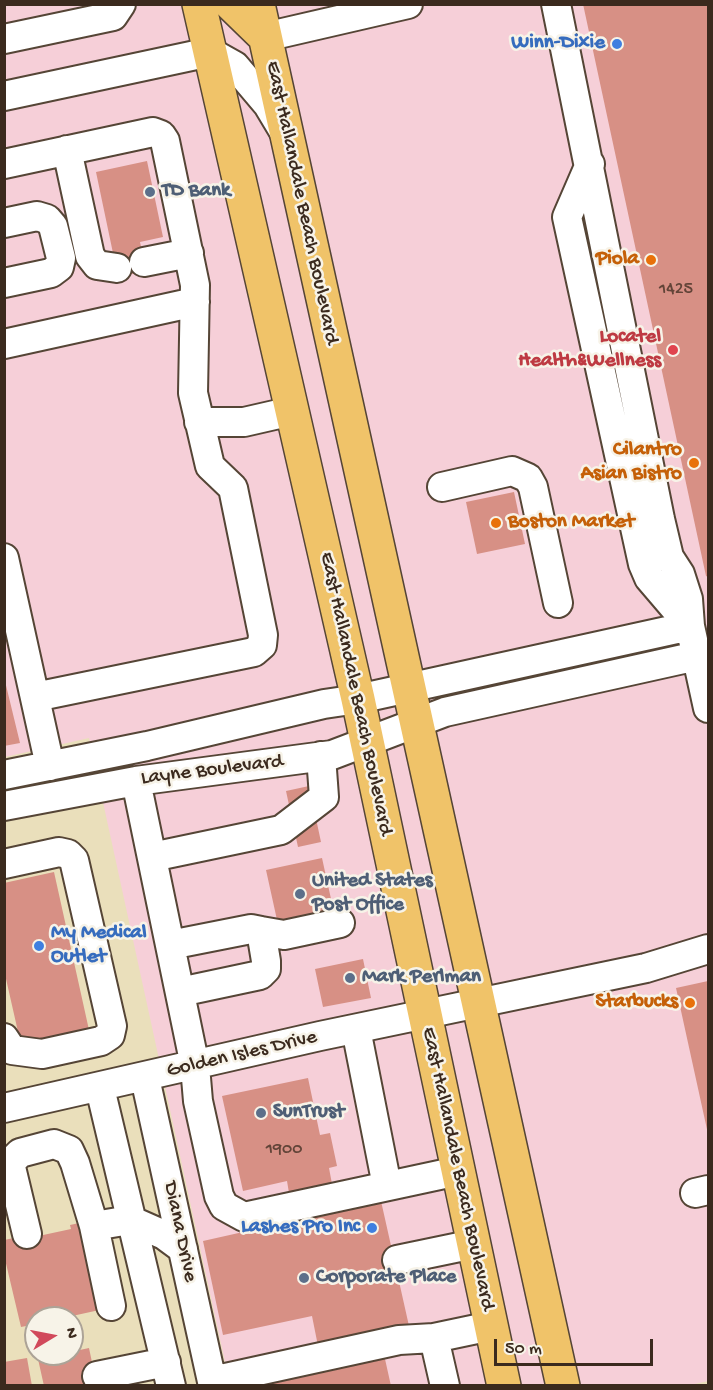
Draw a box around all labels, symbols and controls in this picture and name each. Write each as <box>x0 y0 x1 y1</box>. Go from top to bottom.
place label: Winn-Dixie <box>511 31 605 57</box>
marker: Winn-Dixie <box>610 37 624 51</box>
street label: East Hallandale Beach Boulevard <box>259 59 343 347</box>
place label: TD Bank <box>162 179 230 205</box>
marker: TD Bank <box>143 185 157 199</box>
place label: Piola <box>596 247 639 273</box>
marker: Piola <box>644 253 658 267</box>
house number: 1425 <box>659 279 693 301</box>
place label: Locatel Health&Wellness <box>518 325 661 375</box>
marker: Locatel Health&Wellness <box>666 343 680 357</box>
place label: Cilantro Asian Bistro <box>581 438 682 488</box>
marker: Cilantro Asian Bistro <box>687 456 701 470</box>
place label: Boston Market <box>508 510 634 536</box>
marker: Boston Market <box>489 516 503 530</box>
street label: East Hallandale Beach Boulevard <box>313 550 397 838</box>
street label: Layne Boulevard <box>139 750 285 792</box>
place label: United States Post Office <box>312 869 432 919</box>
marker: United States Post Office <box>293 887 307 901</box>
place label: My Medical Outlet <box>51 921 147 971</box>
marker: My Medical Outlet <box>32 939 46 953</box>
place label: Mark Perlman <box>362 965 481 991</box>
marker: Mark Perlman <box>343 971 357 985</box>
place label: Starbucks <box>595 990 678 1016</box>
marker: Starbucks <box>683 996 697 1010</box>
street label: Golden Isles Drive <box>164 1025 320 1085</box>
street label: East Hallandale Beach Boulevard <box>415 1025 499 1313</box>
place label: SunTrust <box>273 1100 344 1126</box>
marker: SunTrust <box>254 1106 268 1120</box>
house number: 1900 <box>266 1139 302 1161</box>
street label: Diana Drive <box>156 1179 202 1285</box>
place label: Lashes Pro Inc <box>241 1215 360 1241</box>
marker: Lashes Pro Inc <box>365 1221 379 1235</box>
place label: Corporate Place <box>316 1265 456 1291</box>
marker: Corporate Place <box>297 1271 311 1285</box>
north arrow <box>24 1306 84 1366</box>
text: N <box>60 1326 81 1340</box>
scale bar <box>497 1327 656 1365</box>
text: 50 m <box>505 1339 542 1360</box>

